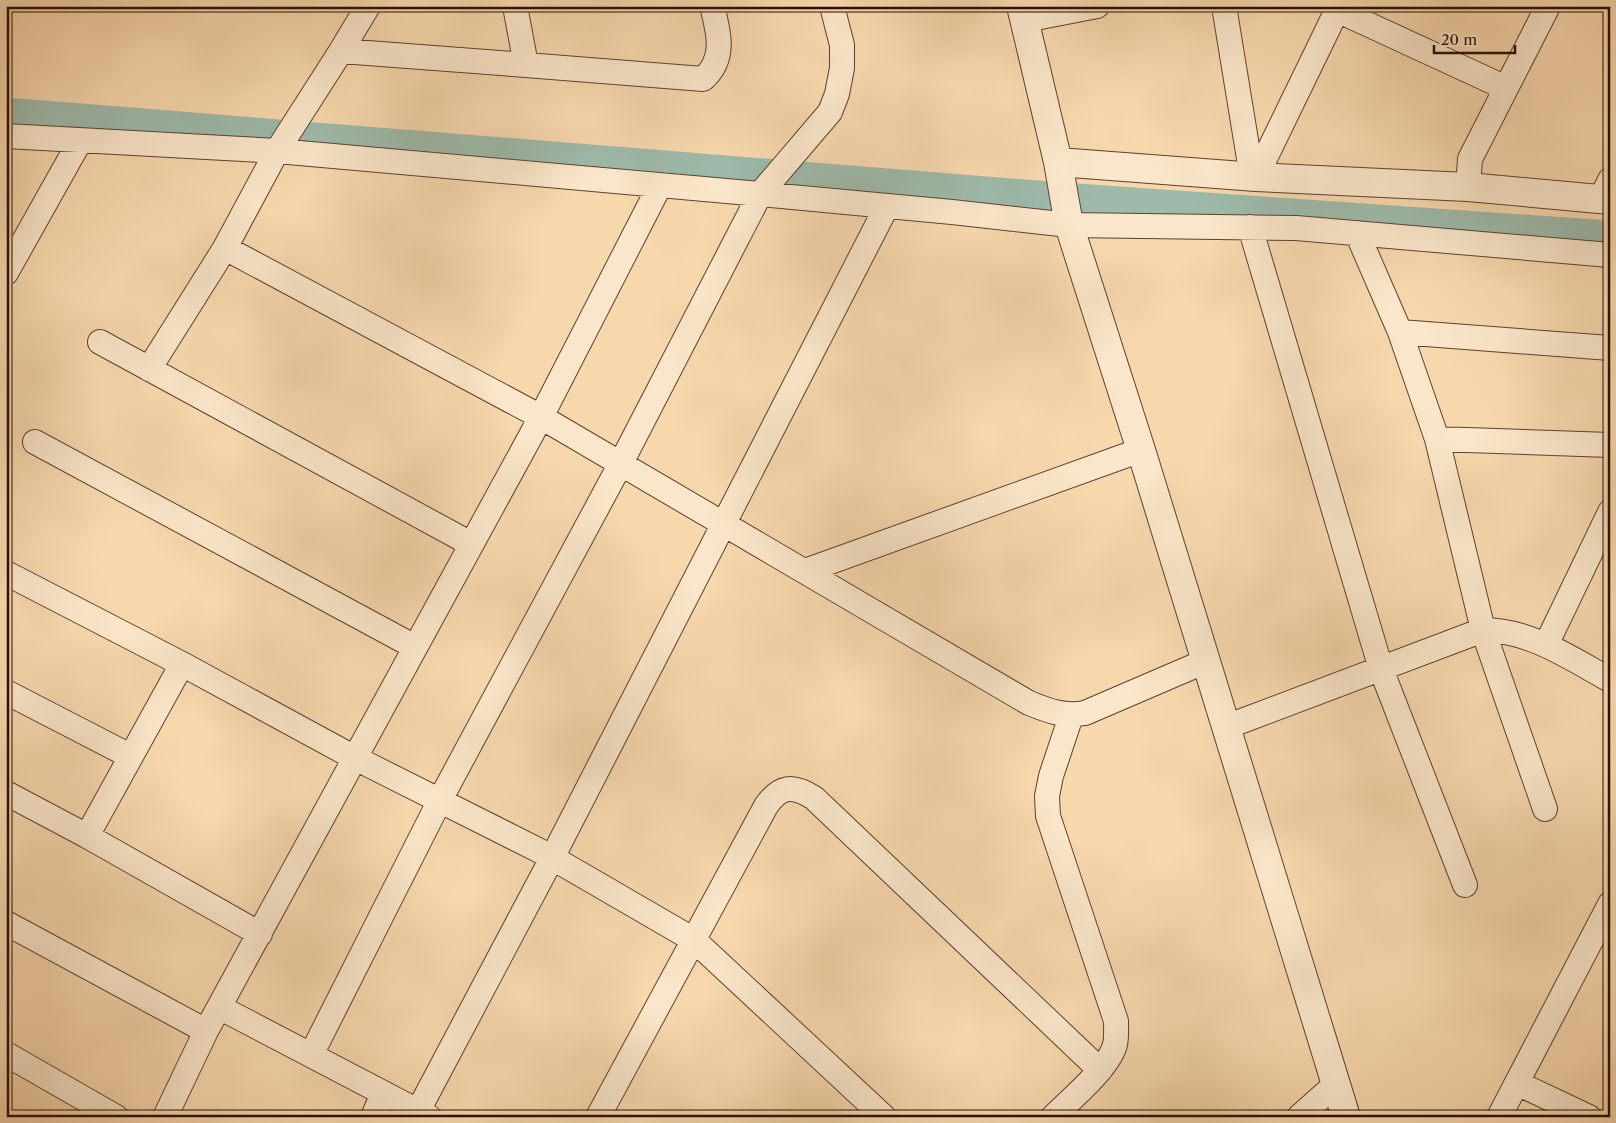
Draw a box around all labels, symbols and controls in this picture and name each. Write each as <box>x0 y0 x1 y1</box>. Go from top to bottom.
scale bar <box>1434 22 1515 54</box>
text: 20 m <box>1441 30 1477 49</box>

